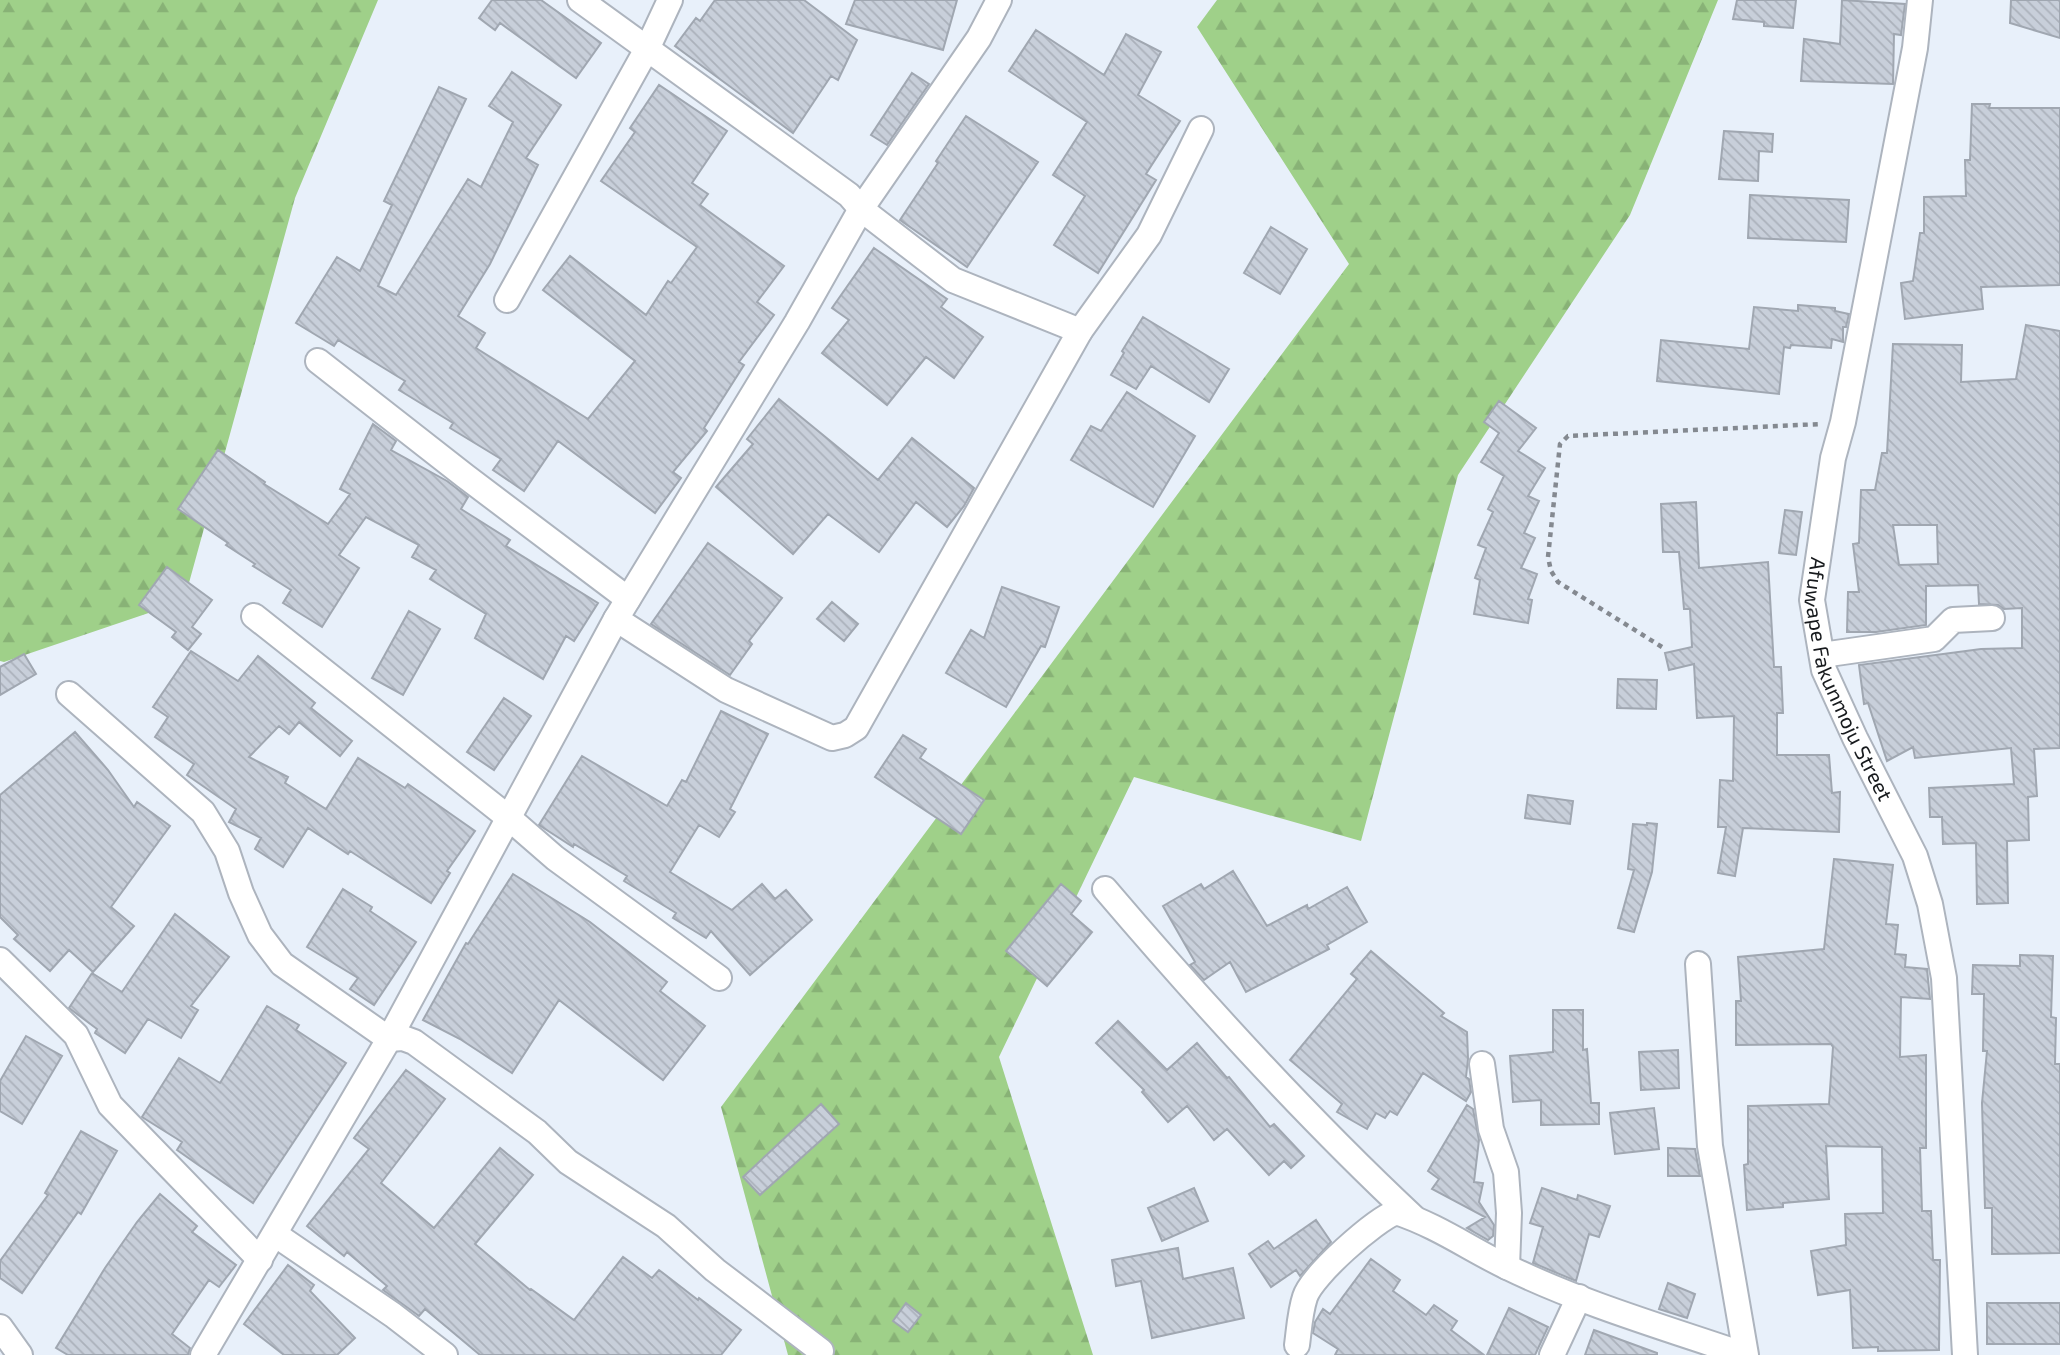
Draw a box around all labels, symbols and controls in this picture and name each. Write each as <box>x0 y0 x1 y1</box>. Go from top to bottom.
street label: Afuwape Fakunmoju Street <box>1800 556 1899 805</box>

